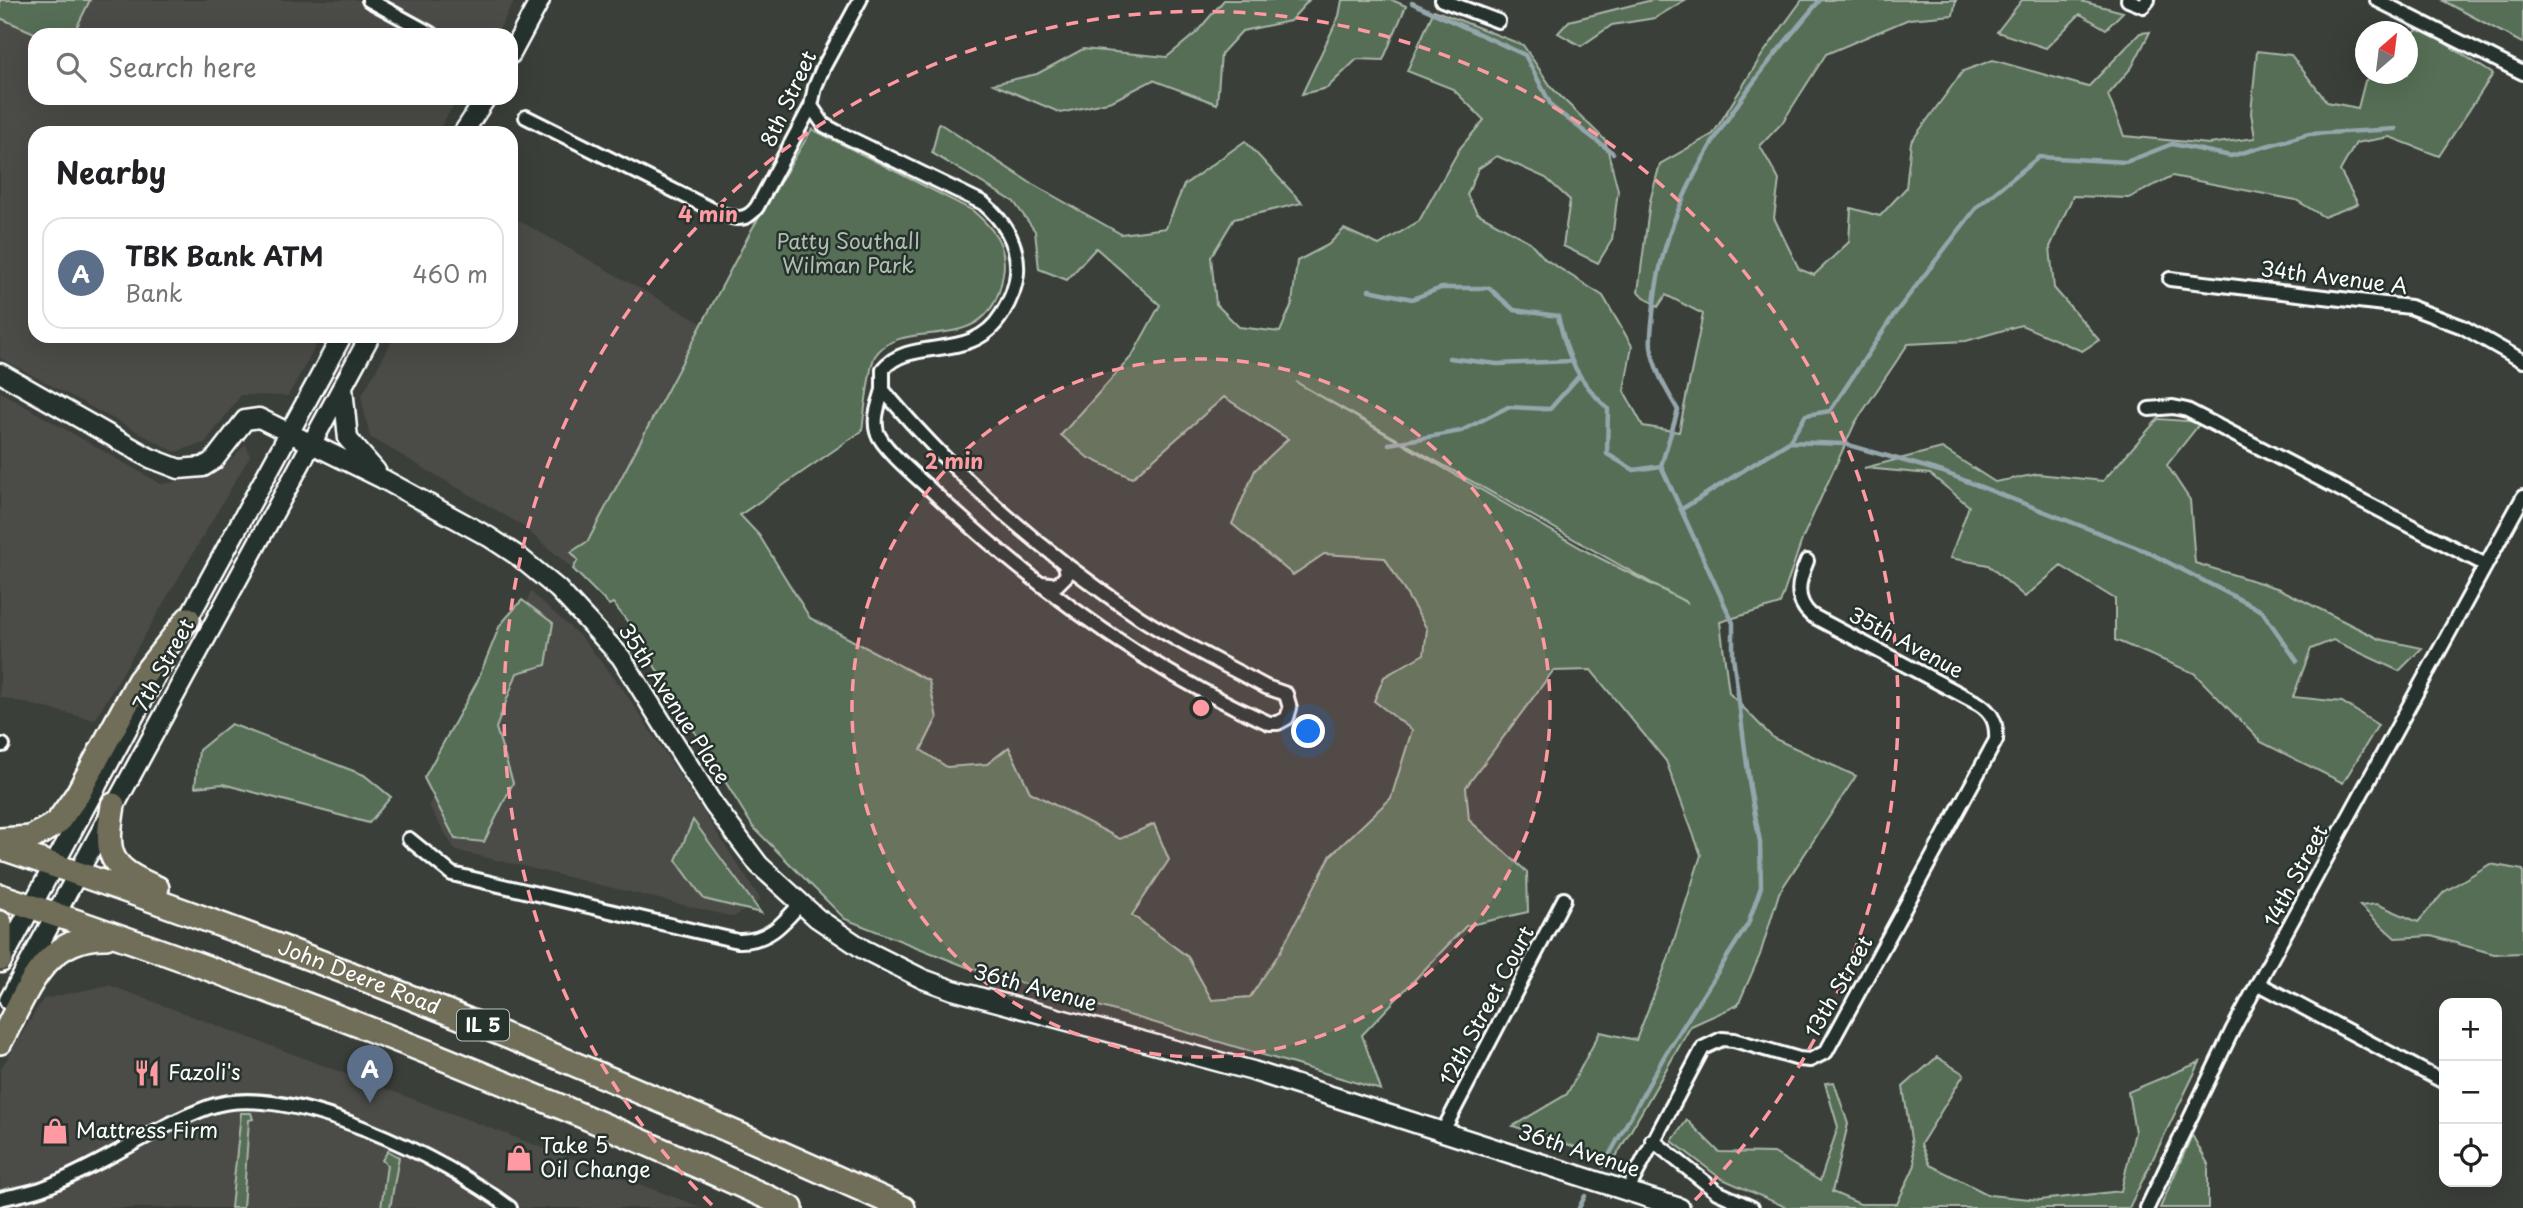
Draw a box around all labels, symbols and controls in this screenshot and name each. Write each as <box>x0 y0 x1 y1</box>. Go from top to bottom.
north arrow <box>2355 21 2418 84</box>
search box <box>28 28 518 105</box>
street label: 8th Street <box>751 45 824 152</box>
text: Search here <box>108 47 257 86</box>
icon: search <box>52 48 90 86</box>
text: Nearby <box>56 149 166 194</box>
text: 4 min <box>678 197 738 229</box>
park label: Patty Southall Wilman Park <box>776 224 920 280</box>
text: TBK Bank ATM <box>125 236 324 275</box>
street label: 34th Avenue A <box>2259 251 2410 301</box>
text: A <box>72 256 90 291</box>
text: 460 m <box>413 256 488 291</box>
text: Bank <box>125 275 183 310</box>
text: 2 min <box>925 444 983 476</box>
street label: 35th Avenue <box>1844 598 1970 685</box>
street label: 7th Street <box>124 612 201 716</box>
street label: 35th Avenue Place <box>612 616 740 790</box>
centre of rings <box>1189 696 1213 720</box>
your location <box>1291 714 1325 748</box>
street label: 14th Street <box>2254 818 2335 932</box>
street label: 12th Street Court <box>1430 920 1541 1091</box>
street label: 13th Street <box>1795 929 1879 1043</box>
street label: John Deere Road <box>274 930 446 1021</box>
street label: 36th Avenue <box>970 954 1101 1018</box>
map controls <box>2439 998 2502 1187</box>
button: + <box>2439 998 2502 1061</box>
road number: IL 5 <box>457 1009 509 1040</box>
pin: A <box>347 1045 393 1103</box>
place label: Fazoli's <box>168 1055 241 1087</box>
restaurant icon: Fazoli's <box>132 1058 162 1088</box>
button: − <box>2439 1061 2502 1124</box>
place label: Mattress Firm <box>76 1113 218 1145</box>
street label: 36th Avenue <box>1514 1114 1645 1184</box>
shop icon: Mattress Firm <box>40 1116 70 1146</box>
button: locate <box>2439 1124 2502 1187</box>
place label: Take 5 Oil Change <box>540 1128 651 1184</box>
shop icon: Take 5 Oil Change <box>504 1143 534 1173</box>

